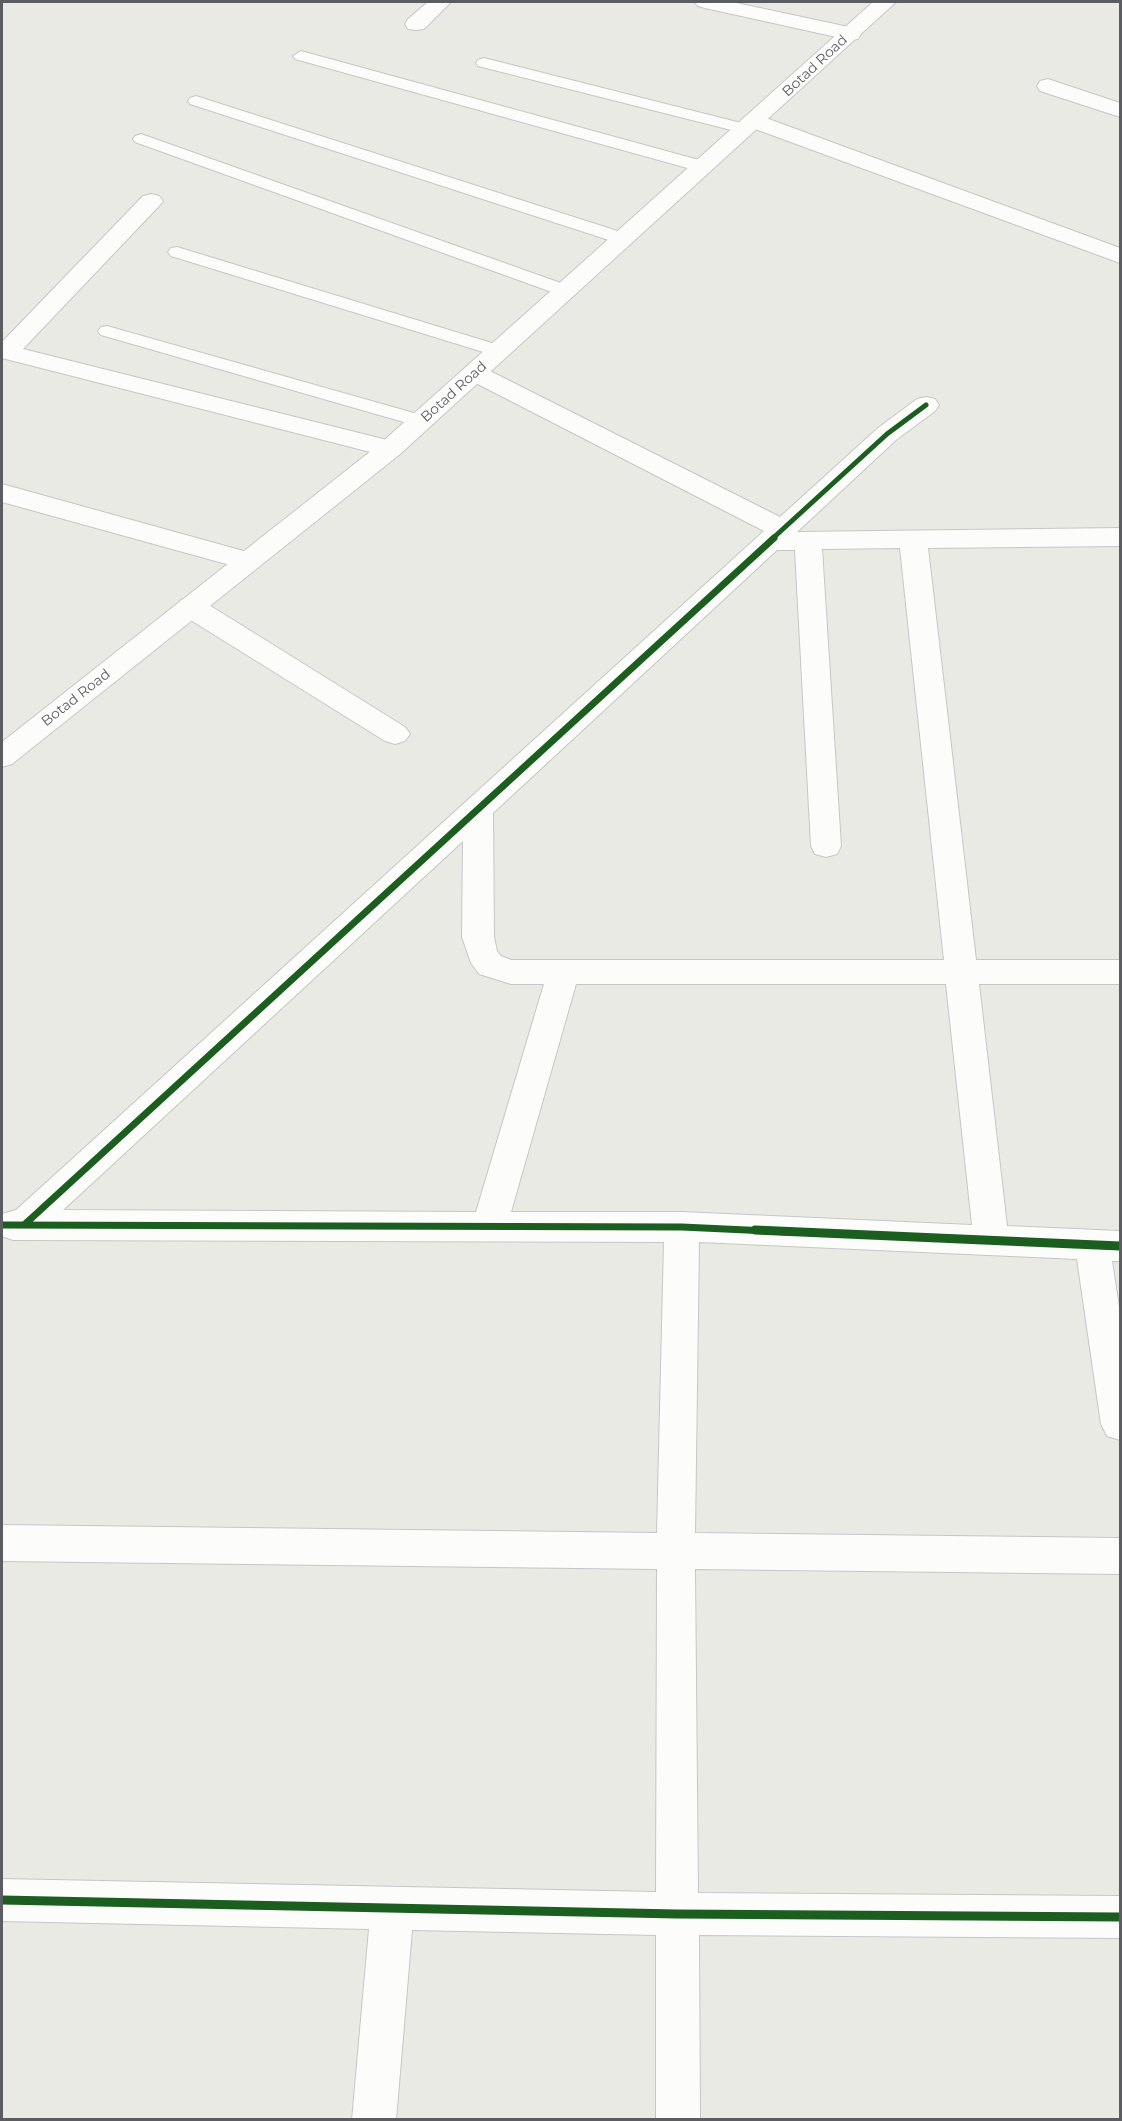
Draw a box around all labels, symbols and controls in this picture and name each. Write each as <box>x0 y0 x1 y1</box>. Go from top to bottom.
street label: Botad Road <box>779 32 851 100</box>
street label: Botad Road <box>418 358 490 426</box>
street label: Botad Road <box>38 666 114 730</box>

